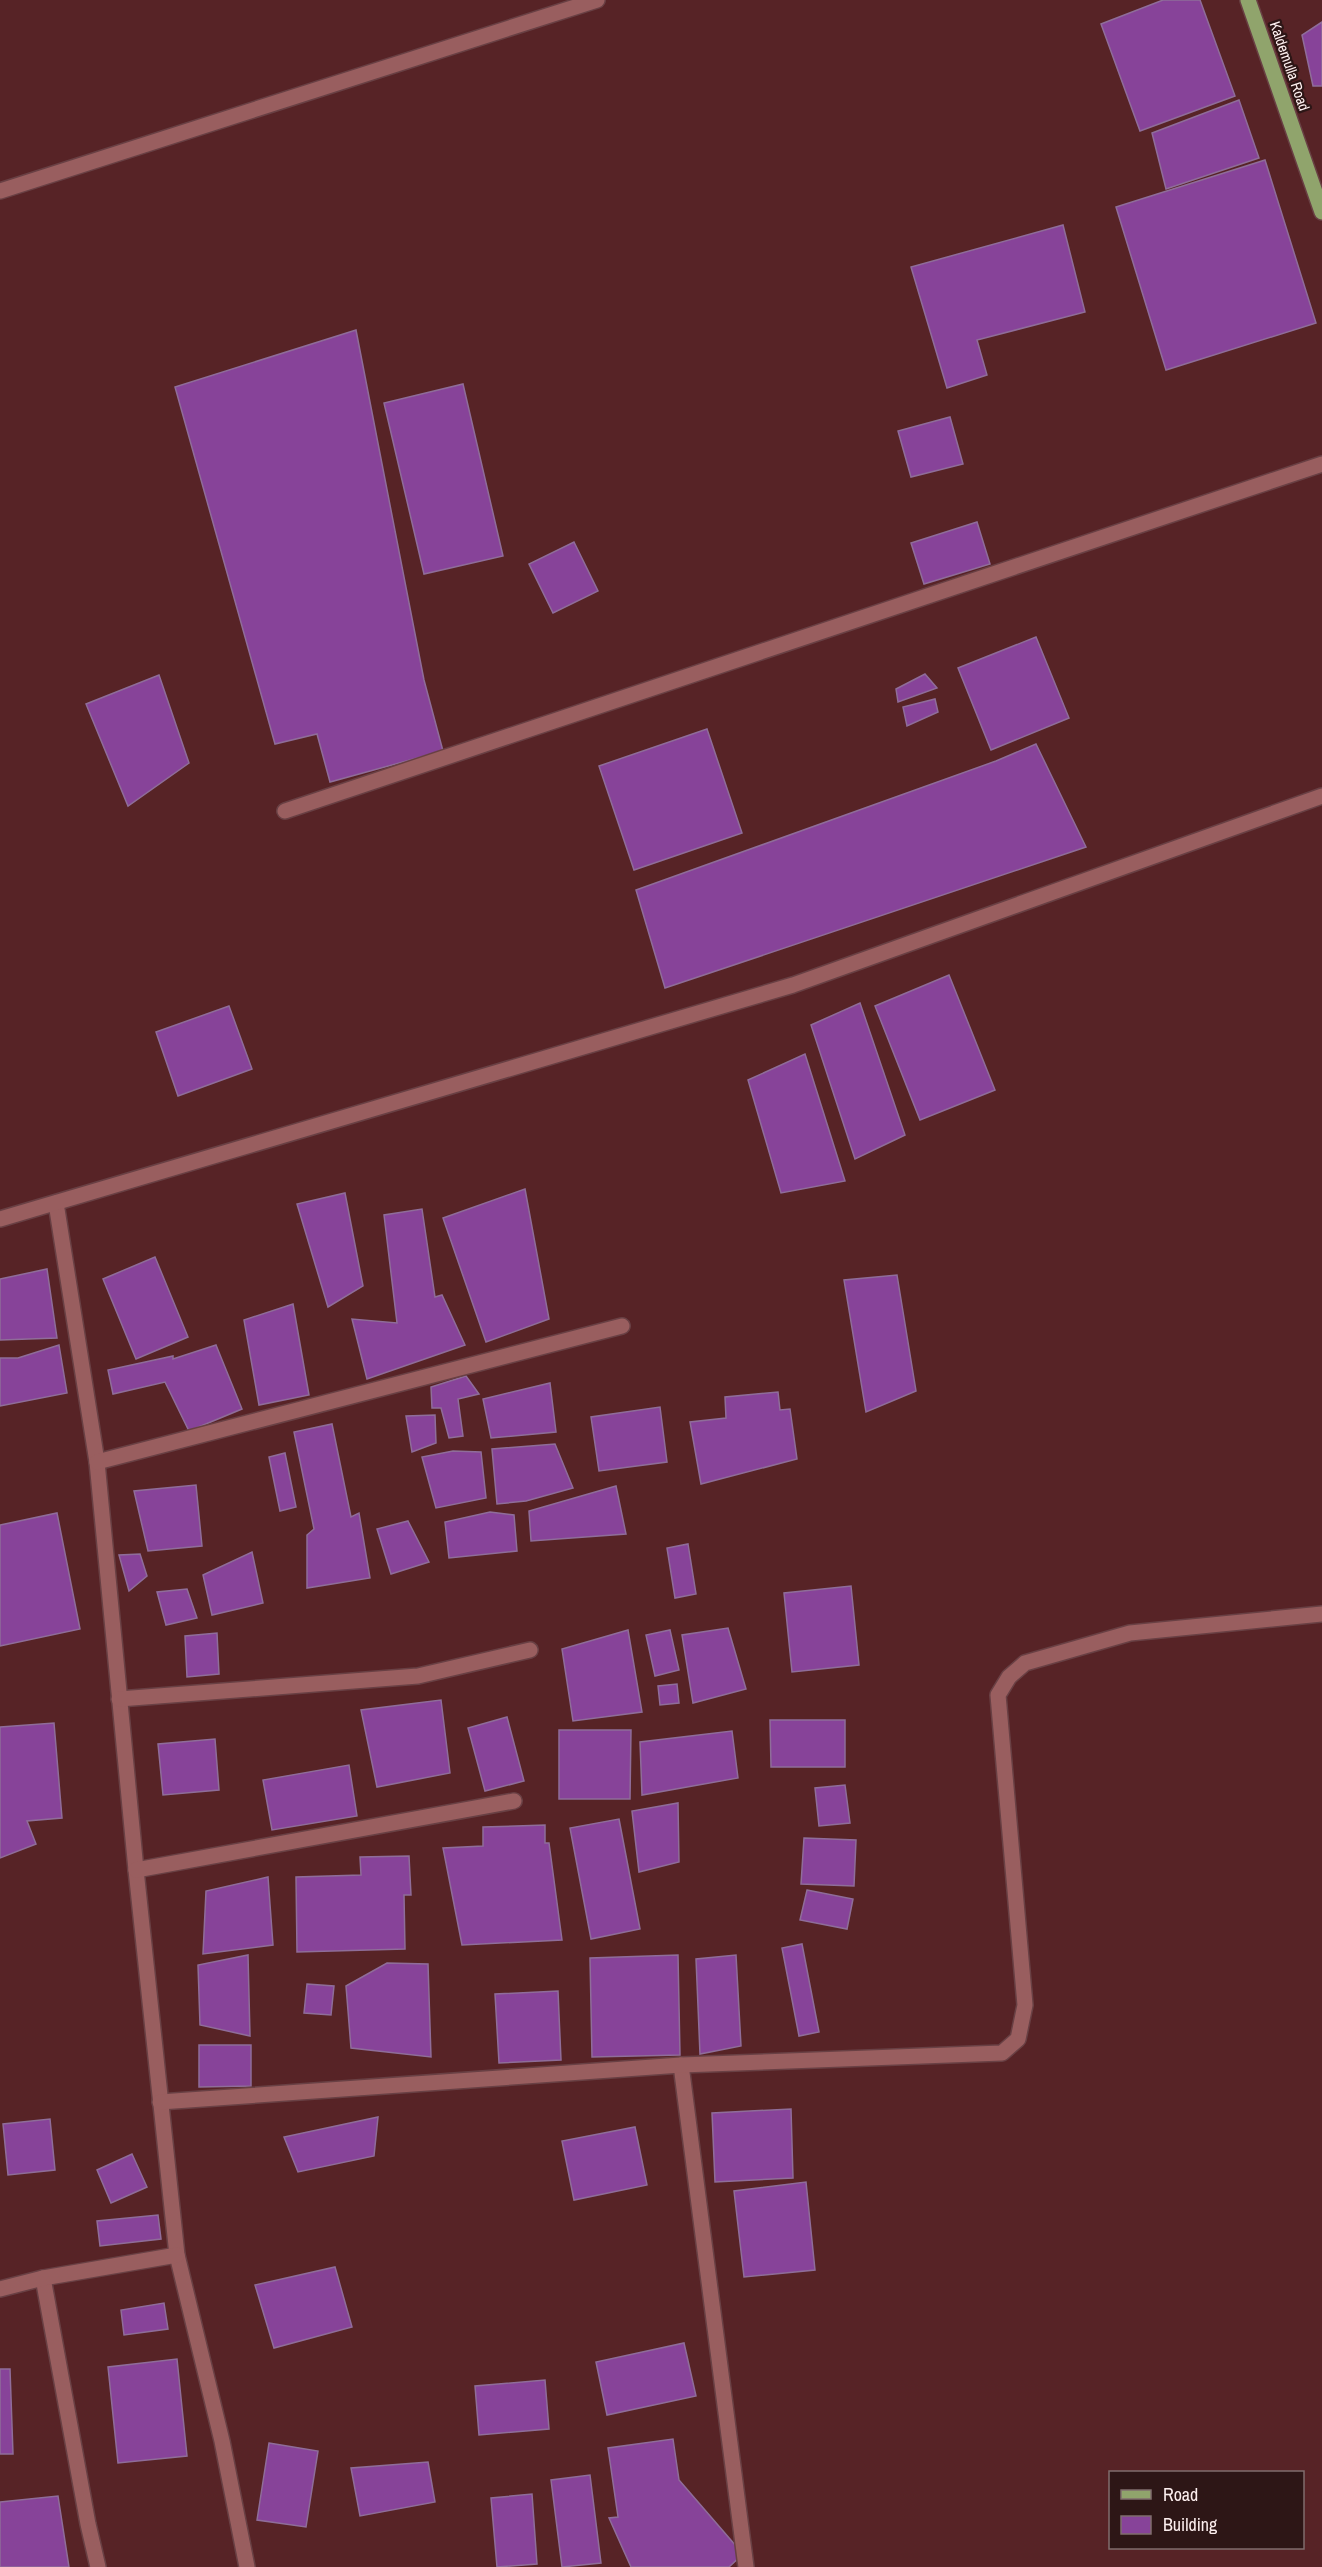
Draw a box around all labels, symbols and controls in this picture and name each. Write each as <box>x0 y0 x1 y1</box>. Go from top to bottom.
street label: Kaldemulla Road <box>1265 18 1315 114</box>
legend <box>1109 2471 1304 2549</box>
text: Road <box>1163 2482 1198 2507</box>
text: Building <box>1163 2512 1218 2537</box>

